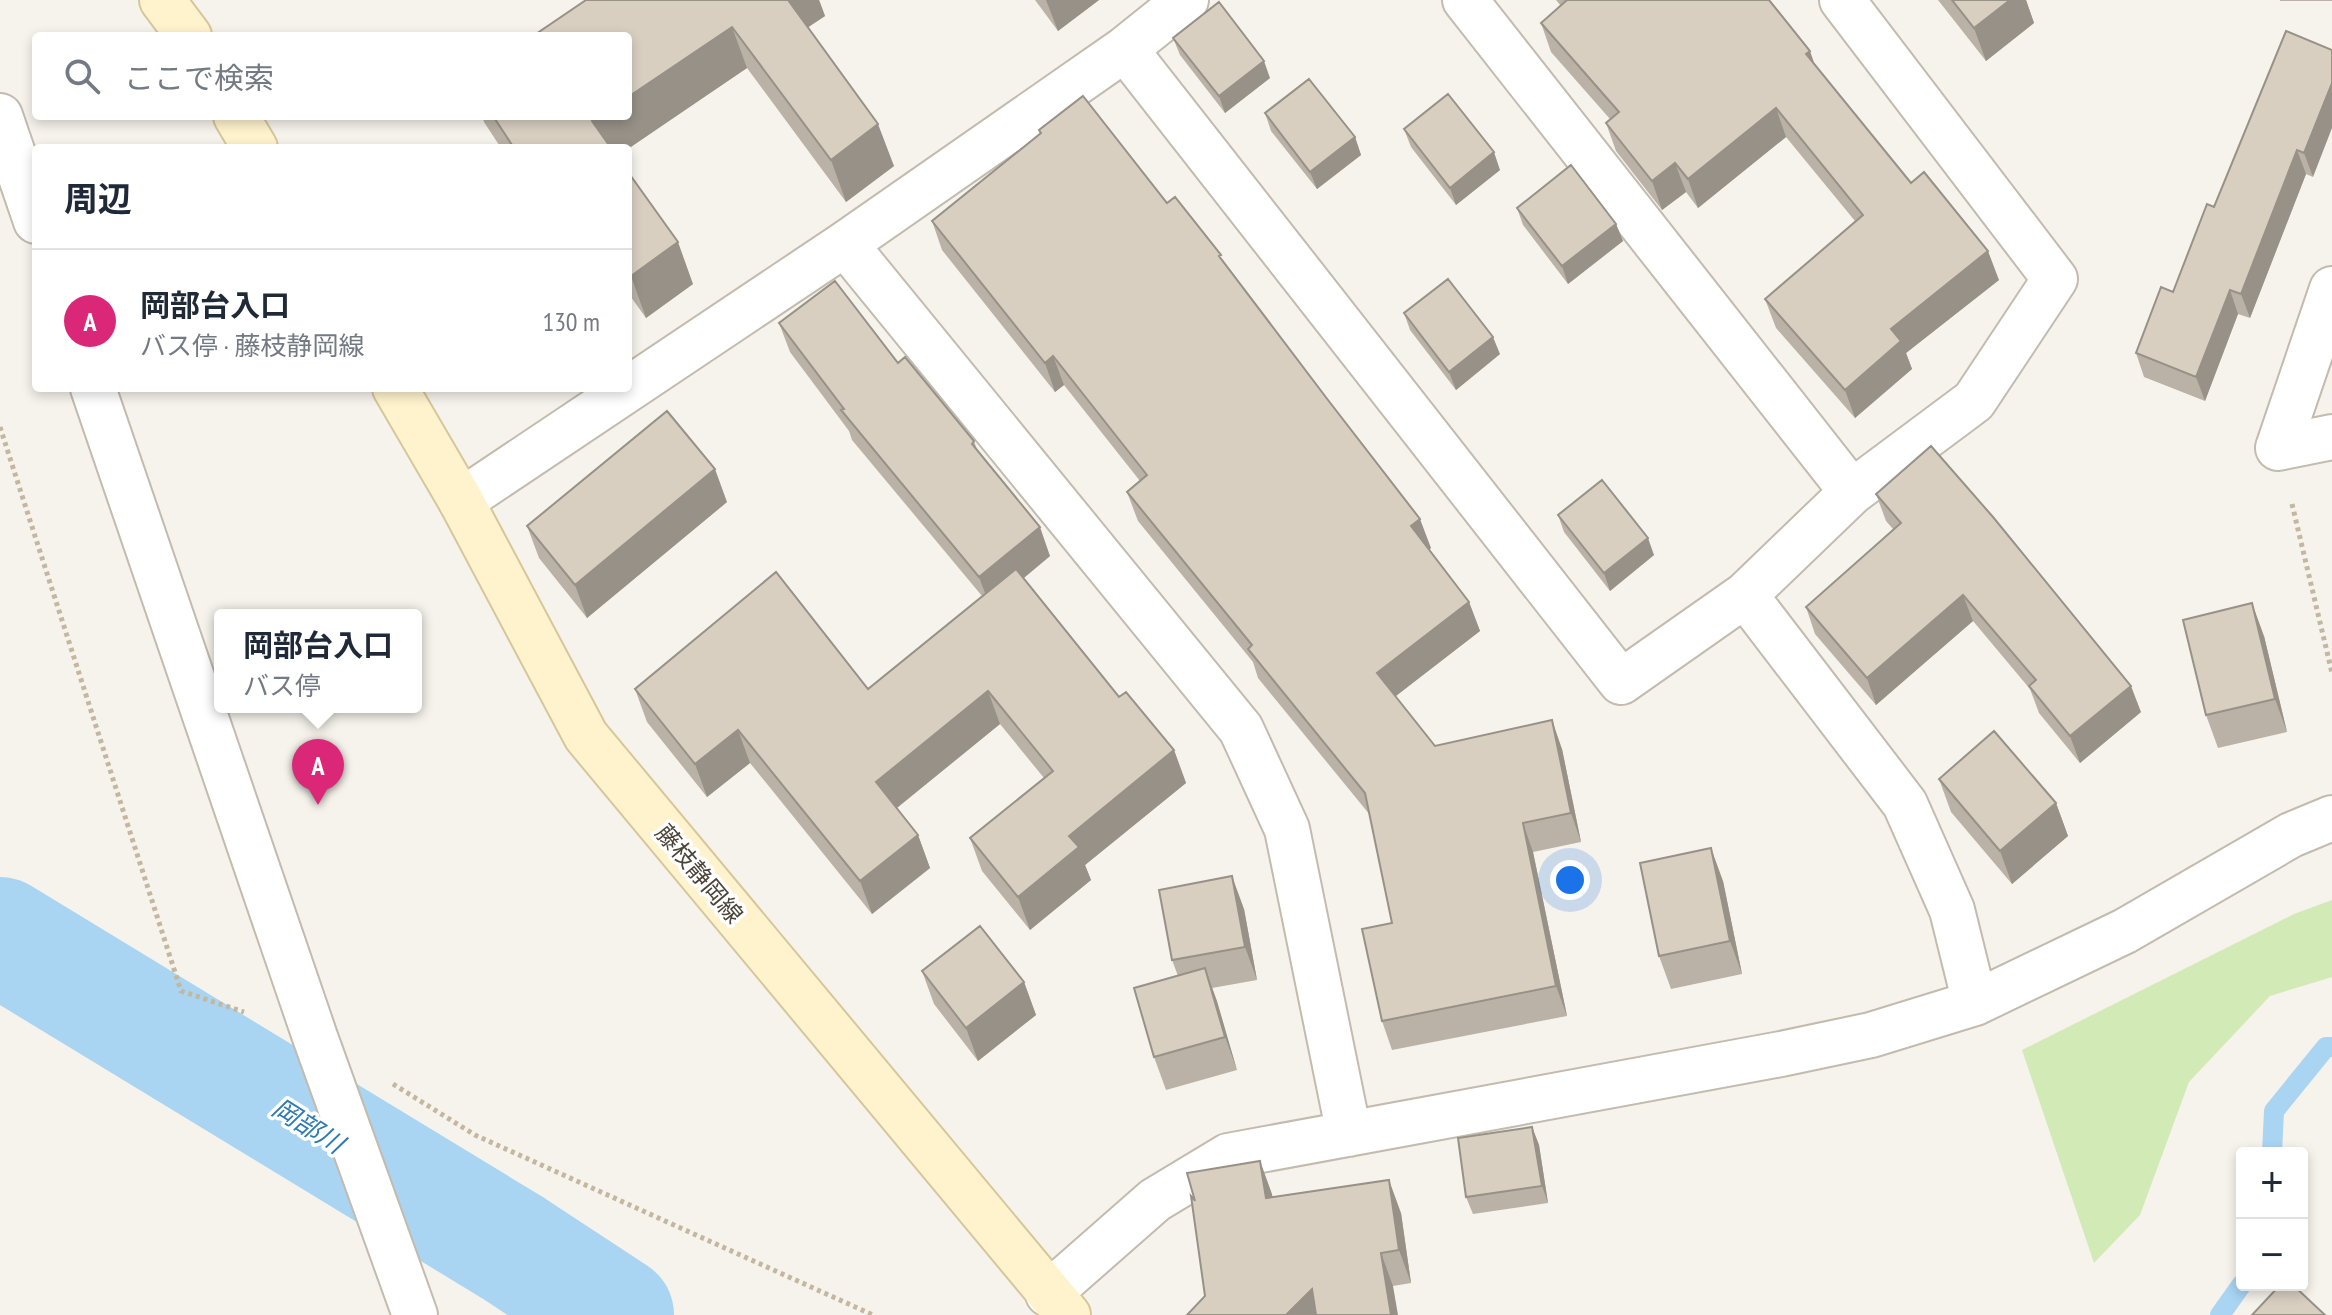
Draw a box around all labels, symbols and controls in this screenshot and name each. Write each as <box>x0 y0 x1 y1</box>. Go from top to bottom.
search box <box>32 32 632 120</box>
icon: search <box>60 54 104 98</box>
text: ここで検索 <box>124 58 274 97</box>
text: 周辺 <box>64 176 132 220</box>
text: 岡部台入口 <box>140 285 290 324</box>
text: A <box>83 305 97 338</box>
text: 130 m <box>542 305 600 338</box>
text: バス停 · 藤枝静岡線 <box>140 329 365 362</box>
popup <box>214 609 422 713</box>
text: 岡部台入口 <box>243 625 393 664</box>
text: バス停 <box>243 669 321 702</box>
pin: A <box>292 739 344 805</box>
street label: 藤枝静岡線 <box>649 818 750 930</box>
your location <box>1550 860 1590 900</box>
water label: 岡部川 <box>266 1091 353 1162</box>
map controls <box>2236 1147 2308 1291</box>
button: + <box>2236 1147 2308 1219</box>
button: − <box>2236 1219 2308 1291</box>

